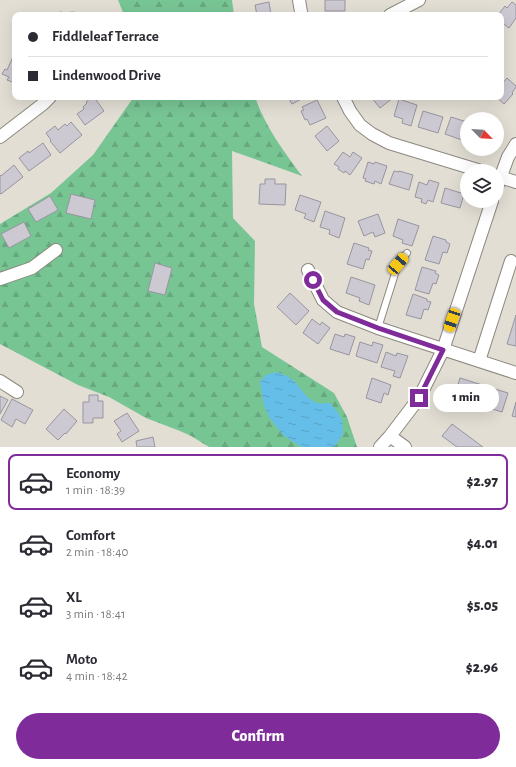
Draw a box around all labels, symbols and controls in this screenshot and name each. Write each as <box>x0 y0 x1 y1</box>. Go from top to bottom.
text: Fiddleleaf Terrace <box>52 29 159 44</box>
text: Lindenwood Drive <box>52 68 161 83</box>
north arrow <box>460 112 504 156</box>
map controls <box>460 112 504 208</box>
button: layers <box>460 164 504 208</box>
car <box>386 251 410 277</box>
route start <box>304 271 322 289</box>
car <box>442 307 462 333</box>
callout: 1 min <box>433 384 499 412</box>
route end <box>410 389 428 407</box>
text: 1 min <box>452 391 480 404</box>
icon: car <box>18 464 54 500</box>
text: Economy <box>66 466 120 481</box>
text: $2.97 <box>467 474 498 489</box>
text: 1 min · 18:39 <box>66 484 125 497</box>
icon: car <box>18 526 54 562</box>
text: Comfort <box>66 528 115 543</box>
text: $4.01 <box>467 536 498 551</box>
text: 2 min · 18:40 <box>66 546 128 559</box>
icon: car <box>18 588 54 624</box>
text: XL <box>66 590 82 605</box>
text: $5.05 <box>467 598 498 613</box>
text: 3 min · 18:41 <box>66 608 125 621</box>
icon: car <box>18 650 54 686</box>
text: Moto <box>66 652 98 667</box>
text: $2.96 <box>466 660 498 675</box>
text: 4 min · 18:42 <box>66 670 128 683</box>
button: Confirm <box>16 713 500 759</box>

